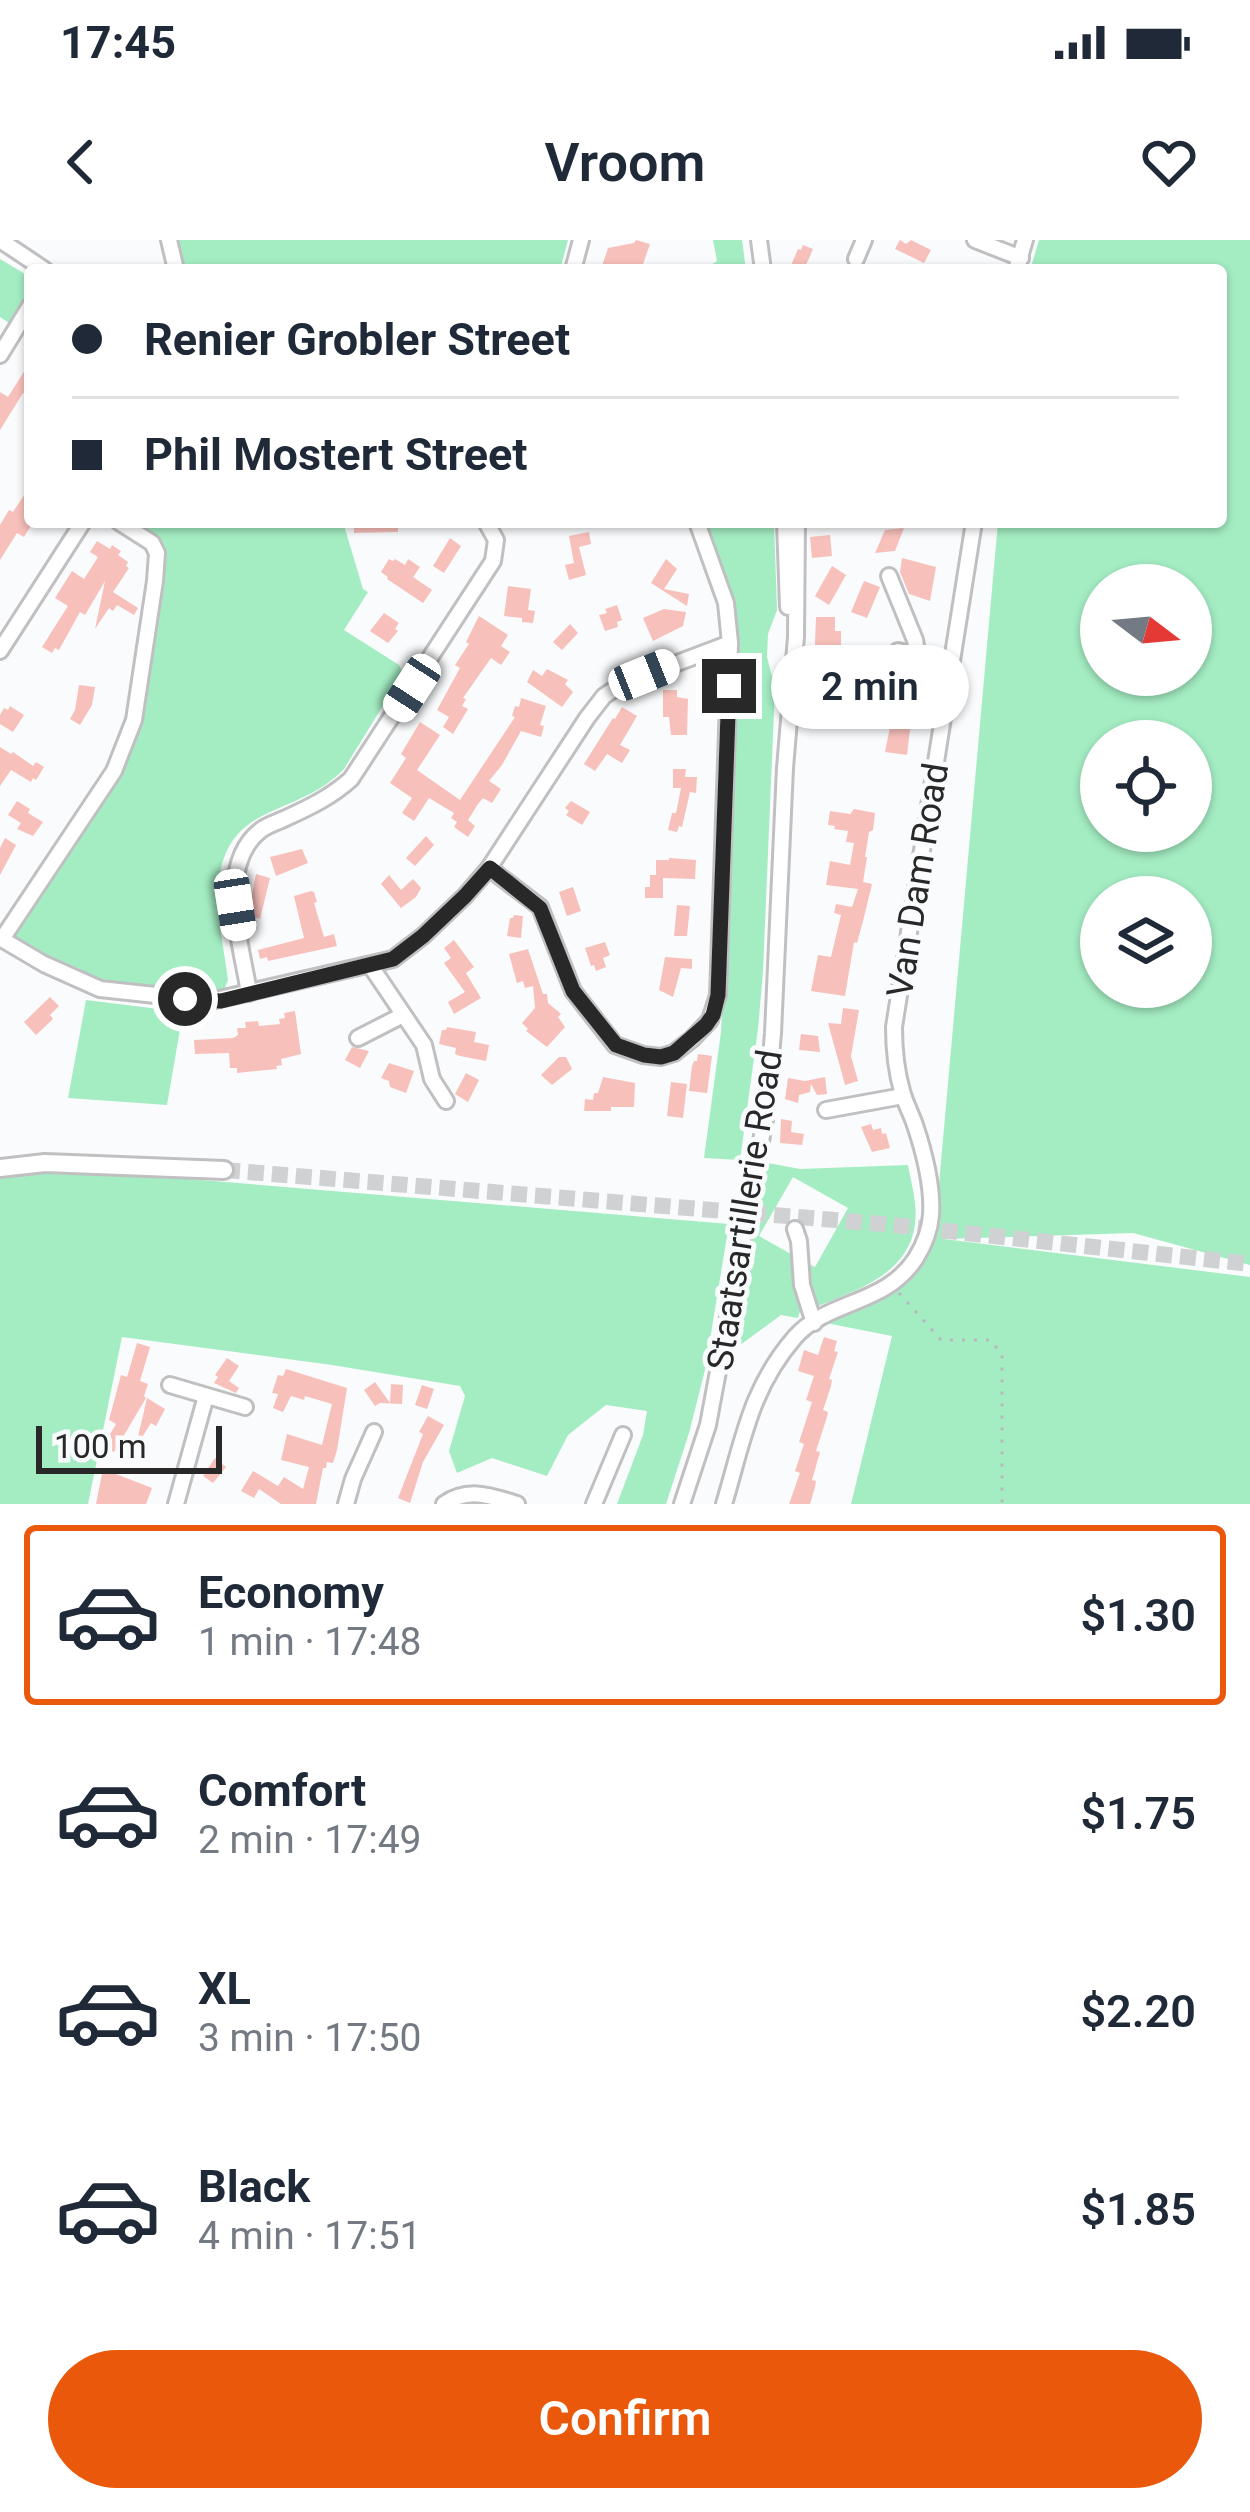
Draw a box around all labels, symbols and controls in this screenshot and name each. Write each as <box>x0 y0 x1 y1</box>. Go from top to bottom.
text: 17:45 <box>60 16 176 69</box>
icon: back <box>48 129 114 195</box>
icon: heart <box>1136 129 1202 195</box>
text: Vroom <box>545 131 706 194</box>
text: Renier Grobler Street <box>144 313 570 366</box>
text: Phil Mostert Street <box>144 428 527 481</box>
north arrow <box>1080 564 1212 696</box>
map controls <box>1080 564 1212 1008</box>
callout: 2 min <box>771 644 969 728</box>
car <box>604 645 684 705</box>
car <box>377 648 447 728</box>
route end <box>702 659 756 713</box>
text: 2 min <box>821 664 919 710</box>
button: locate <box>1080 720 1212 852</box>
street label: Van Dam Road <box>879 760 957 1000</box>
car <box>212 867 258 943</box>
button: layers <box>1080 876 1212 1008</box>
route start <box>158 972 212 1026</box>
street label: Staatsartillerie Road <box>699 1047 791 1373</box>
scale bar <box>36 1420 222 1473</box>
text: 100 m <box>54 1427 147 1466</box>
icon: car <box>54 1561 162 1669</box>
text: Economy <box>198 1566 384 1619</box>
text: $1.30 <box>1080 1589 1196 1642</box>
text: 1 min · 17:48 <box>198 1619 421 1665</box>
icon: car <box>54 1759 162 1867</box>
text: Comfort <box>198 1764 366 1817</box>
text: $1.75 <box>1080 1787 1196 1840</box>
text: 2 min · 17:49 <box>198 1817 421 1863</box>
icon: car <box>54 1957 162 2065</box>
text: XL <box>198 1962 251 2015</box>
text: $2.20 <box>1080 1985 1196 2038</box>
text: 3 min · 17:50 <box>198 2015 421 2061</box>
icon: car <box>54 2155 162 2263</box>
text: Black <box>198 2160 310 2213</box>
text: $1.85 <box>1080 2183 1196 2236</box>
text: 4 min · 17:51 <box>198 2213 421 2259</box>
button: Confirm <box>48 2350 1202 2488</box>

